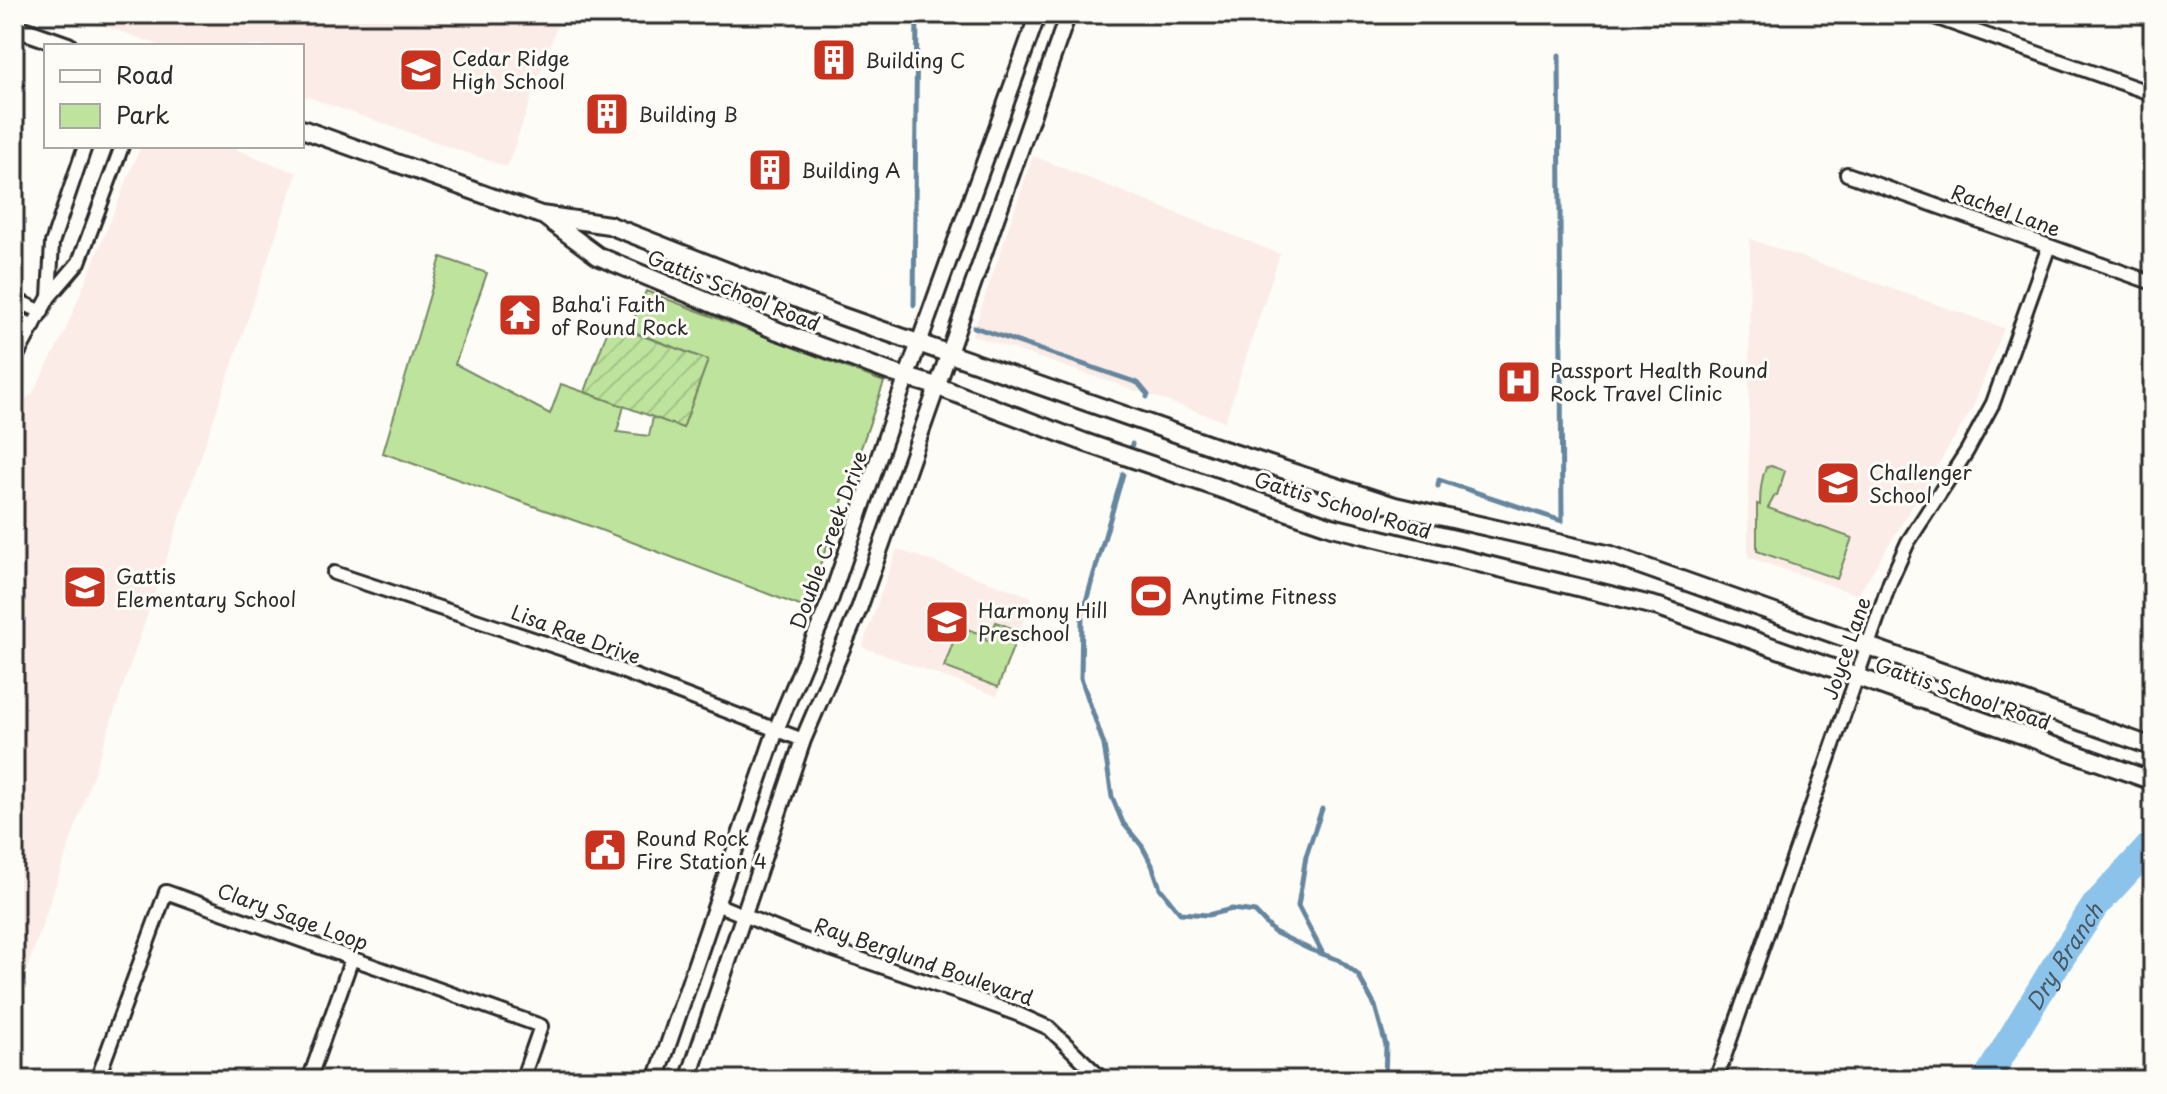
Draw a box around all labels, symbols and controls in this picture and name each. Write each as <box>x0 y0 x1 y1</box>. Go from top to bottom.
building icon: Building C <box>810 36 858 84</box>
place label: Cedar Ridge High School <box>452 43 570 96</box>
legend <box>44 44 304 148</box>
place label: Building C <box>865 45 965 75</box>
school or university icon: Cedar Ridge High School <box>397 46 445 94</box>
text: Road <box>116 56 174 92</box>
building icon: Building B <box>583 90 631 138</box>
text: Park <box>116 96 170 132</box>
place label: Building B <box>638 99 738 129</box>
building icon: Building A <box>746 146 794 194</box>
place label: Building A <box>801 155 900 185</box>
street label: Rachel Lane <box>1947 176 2065 244</box>
street label: Gattis School Road <box>643 242 825 338</box>
place label: Baha'i Faith of Round Rock <box>551 289 688 342</box>
temple icon: Baha'i Faith of Round Rock <box>496 291 544 339</box>
place label: Passport Health Round Rock Travel Clinic <box>1550 355 1768 408</box>
hospital icon: Passport Health Round Rock Travel Clinic <box>1495 358 1543 406</box>
street label: Double Creek Drive <box>782 446 874 634</box>
place label: Challenger School <box>1869 457 1972 510</box>
school or university icon: Challenger School <box>1814 459 1862 507</box>
street label: Gattis School Road <box>1251 464 1435 546</box>
place label: Gattis Elementary School <box>116 561 296 614</box>
school or university icon: Gattis Elementary School <box>61 563 109 611</box>
sports icon: Anytime Fitness <box>1127 572 1175 620</box>
place label: Anytime Fitness <box>1182 581 1337 611</box>
street label: Joyce Lane <box>1814 592 1878 704</box>
place label: Harmony Hill Preschool <box>978 595 1108 648</box>
street label: Lisa Rae Drive <box>507 597 645 671</box>
school or university icon: Harmony Hill Preschool <box>923 598 971 646</box>
street label: Gattis School Road <box>1871 649 2055 737</box>
place label: Round Rock Fire Station 4 <box>636 823 767 876</box>
public building icon: Round Rock Fire Station 4 <box>581 826 629 874</box>
street label: Clary Sage Loop <box>213 875 373 957</box>
water label: Dry Branch <box>2016 895 2110 1016</box>
street label: Ray Berglund Boulevard <box>811 909 1037 1013</box>

